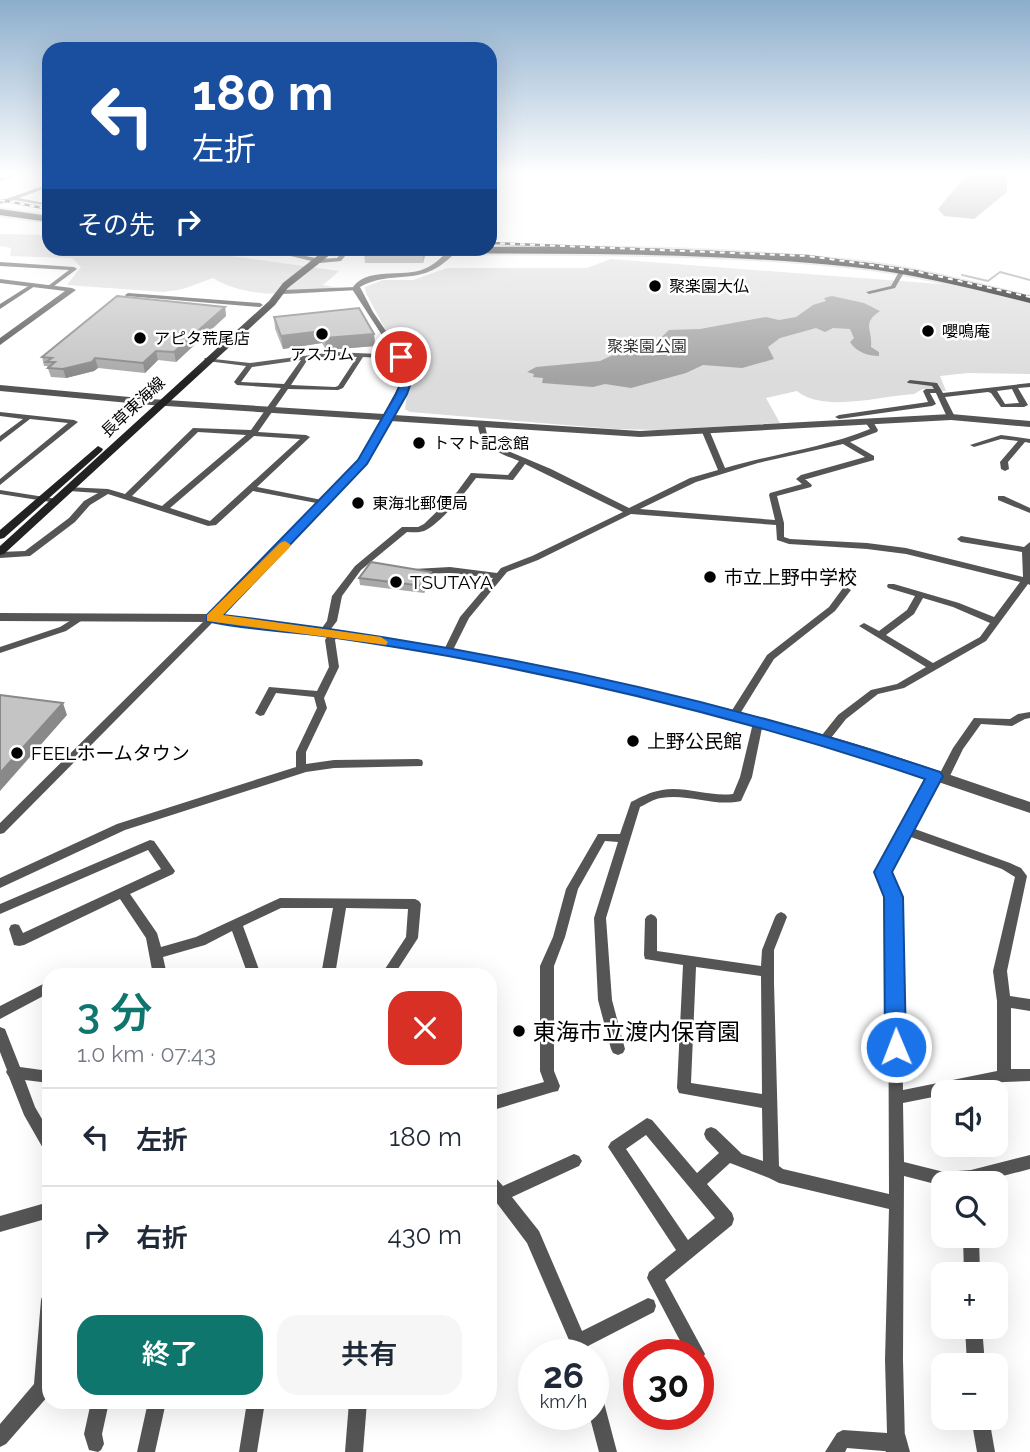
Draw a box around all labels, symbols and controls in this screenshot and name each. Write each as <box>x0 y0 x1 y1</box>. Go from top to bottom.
text: 180 m <box>192 64 333 121</box>
icon: left <box>77 70 168 161</box>
text: 左折 <box>192 130 256 167</box>
icon: right <box>169 203 207 241</box>
text: その先 <box>77 210 155 240</box>
place label: 聚楽園大仏 <box>669 277 749 296</box>
marker: 聚楽園大仏 <box>647 278 663 294</box>
place label: 嚶鳴庵 <box>942 322 990 341</box>
marker: 嚶鳴庵 <box>920 323 936 339</box>
marker: アスカム <box>314 326 330 342</box>
pin <box>371 327 431 387</box>
place label: アピタ荒尾店 <box>154 329 250 348</box>
marker: アピタ荒尾店 <box>132 330 148 346</box>
park label: 聚楽園公園 <box>607 337 687 356</box>
icon: arrive <box>382 338 420 376</box>
place label: アスカム <box>290 345 354 364</box>
street label: 長草東海線 <box>97 373 169 441</box>
place label: トマト記念館 <box>433 434 529 453</box>
marker: トマト記念館 <box>411 435 427 451</box>
place label: 東海北郵便局 <box>372 494 468 513</box>
marker: 東海北郵便局 <box>350 495 366 511</box>
place label: 市立上野中学校 <box>724 566 857 588</box>
marker: 市立上野中学校 <box>702 569 718 585</box>
place label: TSUTAYA <box>410 571 493 593</box>
marker: TSUTAYA <box>388 574 404 590</box>
place label: 上野公民館 <box>647 730 742 752</box>
marker: 上野公民館 <box>625 733 641 749</box>
place label: FEELホームタウン <box>31 742 190 764</box>
marker: FEELホームタウン <box>9 745 25 761</box>
text: 3 分 <box>77 989 152 1038</box>
button: close <box>388 991 462 1065</box>
position arrow <box>859 1010 933 1084</box>
place label: 東海市立渡内保育園 <box>533 1018 740 1045</box>
marker: 東海市立渡内保育園 <box>511 1023 527 1039</box>
text: 1.0 km · 07:43 <box>77 1040 216 1067</box>
map controls <box>931 1080 1008 1430</box>
button: sound <box>931 1080 1008 1157</box>
icon: left <box>77 1118 115 1156</box>
text: 180 m <box>389 1122 462 1152</box>
text: 左折 <box>136 1125 188 1155</box>
button: search <box>931 1171 1008 1248</box>
icon: right <box>77 1216 115 1254</box>
text: 430 m <box>387 1220 462 1250</box>
text: 右折 <box>136 1223 188 1253</box>
button: + <box>931 1262 1008 1339</box>
button: 終了 <box>77 1315 263 1395</box>
button: 共有 <box>277 1315 462 1395</box>
speed limit sign: 30 <box>623 1339 714 1430</box>
button: − <box>931 1353 1008 1430</box>
text: 26 <box>543 1355 584 1396</box>
text: km/h <box>540 1391 587 1412</box>

